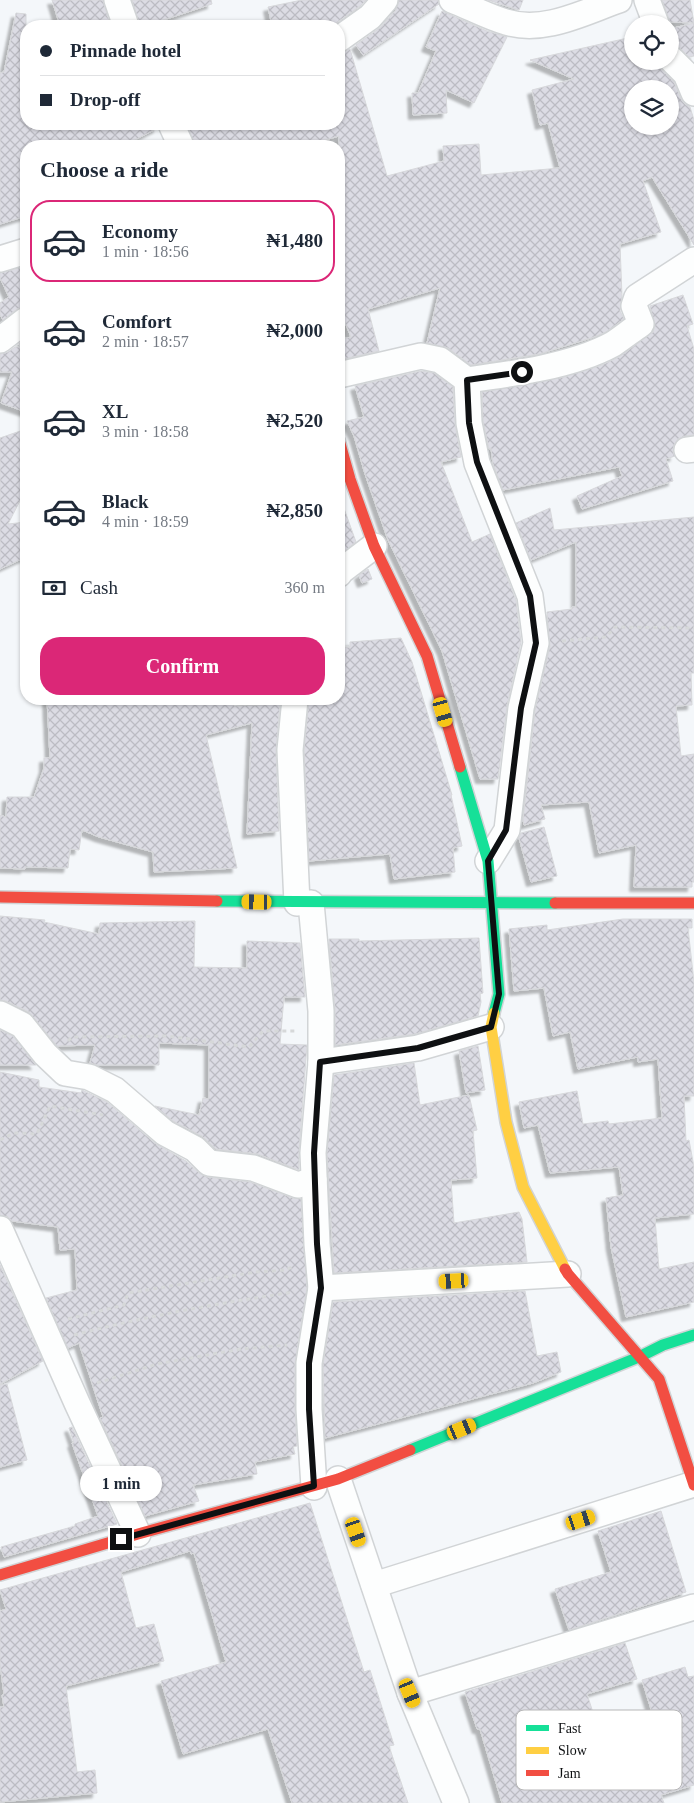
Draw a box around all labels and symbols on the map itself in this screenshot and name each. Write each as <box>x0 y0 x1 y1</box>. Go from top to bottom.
route start <box>511 361 533 383</box>
car <box>431 696 454 728</box>
car <box>241 894 272 910</box>
car <box>438 1273 469 1289</box>
car <box>445 1416 478 1442</box>
callout: 1 min <box>80 1466 162 1502</box>
car <box>564 1508 597 1532</box>
car <box>344 1515 367 1549</box>
route end <box>110 1528 132 1550</box>
car <box>397 1676 422 1710</box>
legend <box>516 1710 682 1790</box>
text: Fast <box>558 1721 581 1736</box>
text: Slow <box>558 1743 588 1758</box>
text: Jam <box>558 1766 581 1781</box>

